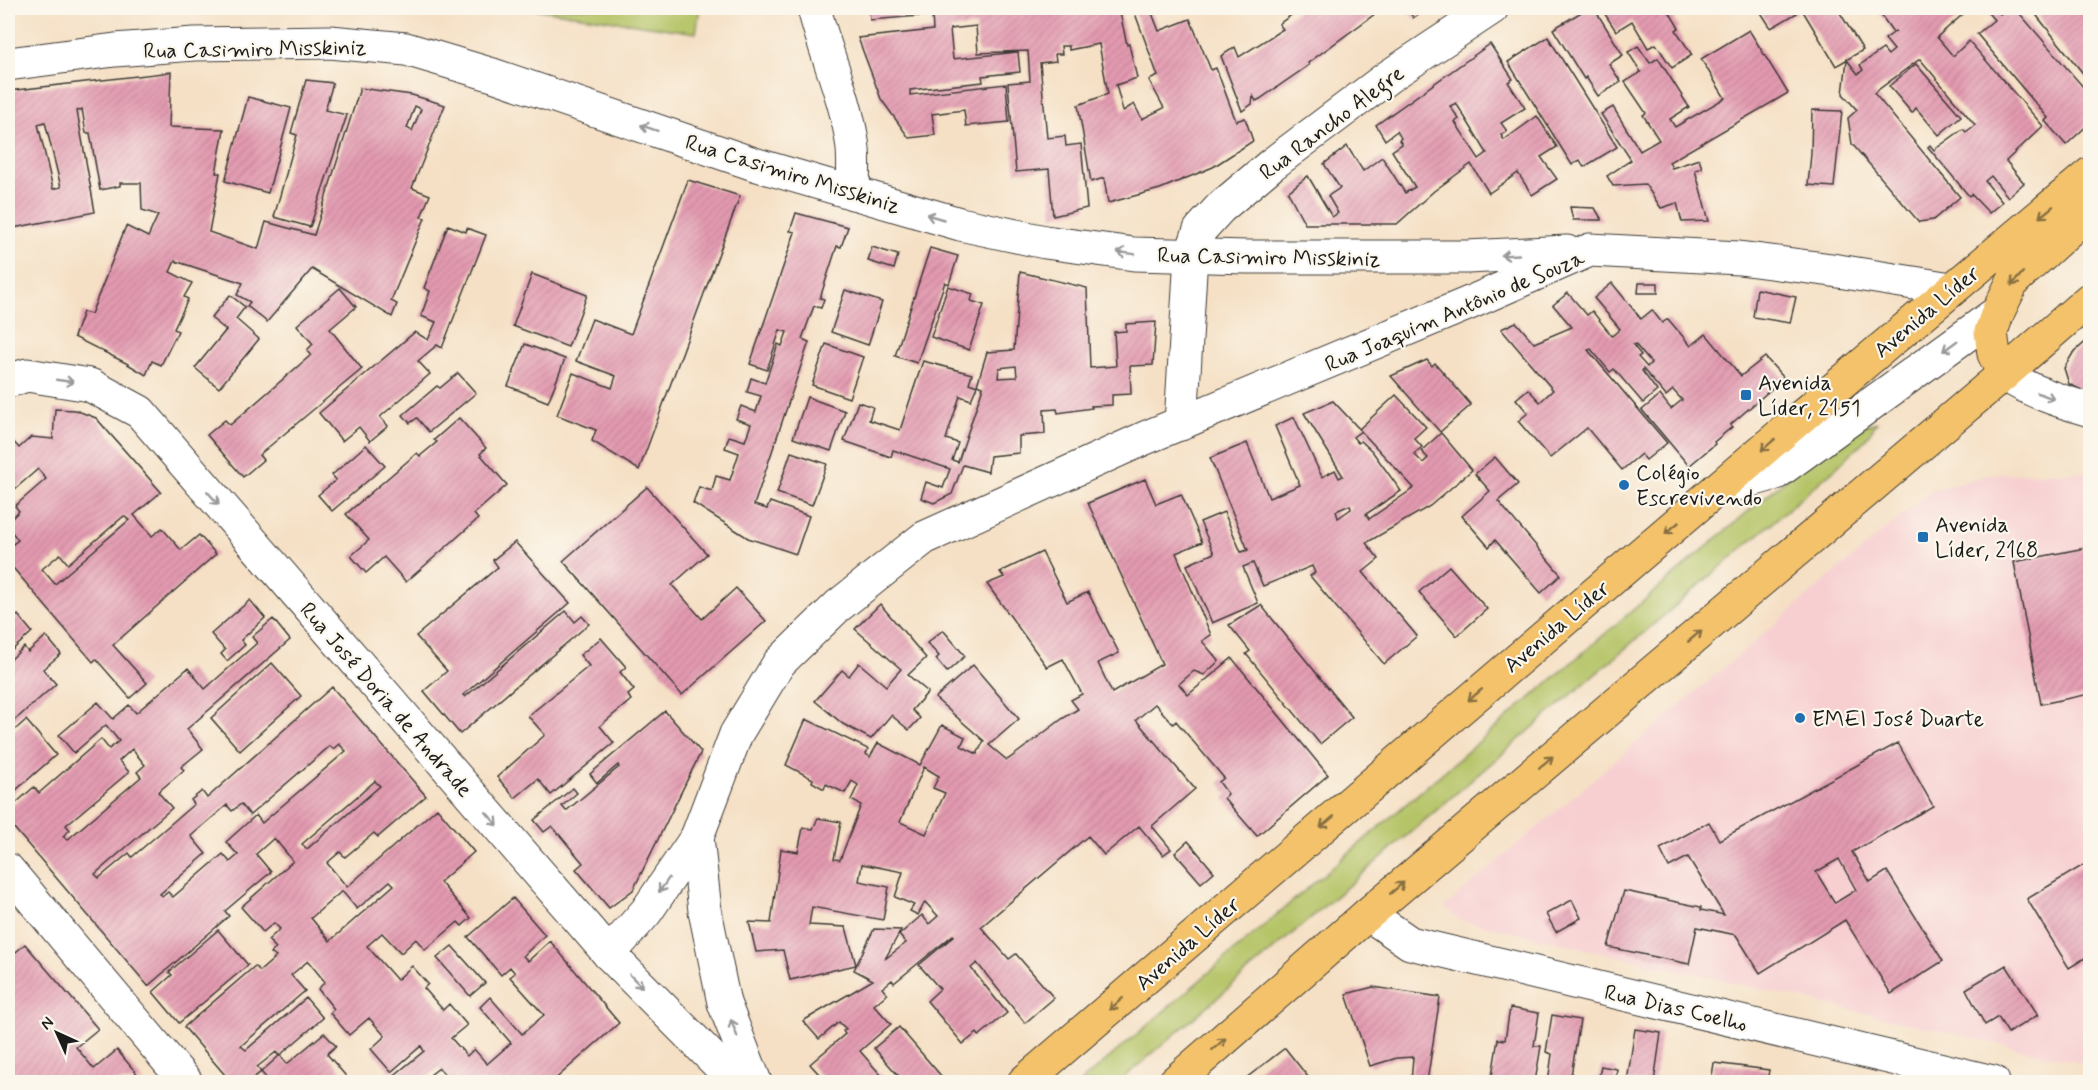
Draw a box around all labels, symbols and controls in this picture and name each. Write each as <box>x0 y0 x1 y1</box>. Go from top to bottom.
street label: Rua Casimiro Misskiniz <box>143 34 367 66</box>
street label: Rua Rancho Alegre <box>1254 60 1412 190</box>
one-way arrow <box>640 121 658 132</box>
street label: Rua Casimiro Misskiniz <box>682 129 903 221</box>
one-way arrow <box>2038 206 2054 219</box>
one-way arrow <box>926 211 945 222</box>
street label: Rua Casimiro Misskiniz <box>1157 242 1381 274</box>
street label: Rua Joaquim Antônio de Souza <box>1321 244 1589 379</box>
one-way arrow <box>1117 247 1137 258</box>
one-way arrow <box>1501 249 1521 260</box>
street label: Avenida Líder <box>1869 260 1987 365</box>
one-way arrow <box>2010 271 2024 286</box>
one-way arrow <box>1943 340 1959 352</box>
place label: Avenida Líder, 2151 <box>1758 370 1861 423</box>
one-way arrow <box>54 375 74 386</box>
marker: Avenida Líder, 2151 <box>1739 388 1753 402</box>
one-way arrow <box>2036 391 2055 402</box>
one-way arrow <box>1760 439 1776 452</box>
place label: Colégio Escrevivendo <box>1636 460 1762 513</box>
marker: Colégio Escrevivendo <box>1617 478 1631 492</box>
one-way arrow <box>206 490 220 505</box>
place label: Avenida Líder, 2168 <box>1935 512 2038 565</box>
one-way arrow <box>1664 521 1680 534</box>
marker: Avenida Líder, 2168 <box>1916 530 1930 544</box>
street label: Avenida Líder <box>1499 575 1617 680</box>
street label: Rua José Doria de Andrade <box>293 597 478 804</box>
one-way arrow <box>1687 629 1702 643</box>
one-way arrow <box>1468 688 1483 702</box>
place label: EMEI José Duarte <box>1812 706 1984 734</box>
marker: EMEI José Duarte <box>1793 711 1807 725</box>
one-way arrow <box>1538 756 1554 769</box>
one-way arrow <box>485 812 499 827</box>
one-way arrow <box>1320 815 1335 829</box>
one-way arrow <box>658 877 670 893</box>
one-way arrow <box>1389 882 1405 895</box>
street label: Avenida Líder <box>1130 891 1247 998</box>
one-way arrow <box>628 973 643 988</box>
street label: Rua Dias Coelho <box>1601 979 1750 1039</box>
one-way arrow <box>1109 997 1124 1011</box>
north arrow <box>27 1003 87 1063</box>
text: N <box>36 1012 59 1035</box>
one-way arrow <box>727 1019 738 1038</box>
one-way arrow <box>1211 1037 1226 1051</box>

